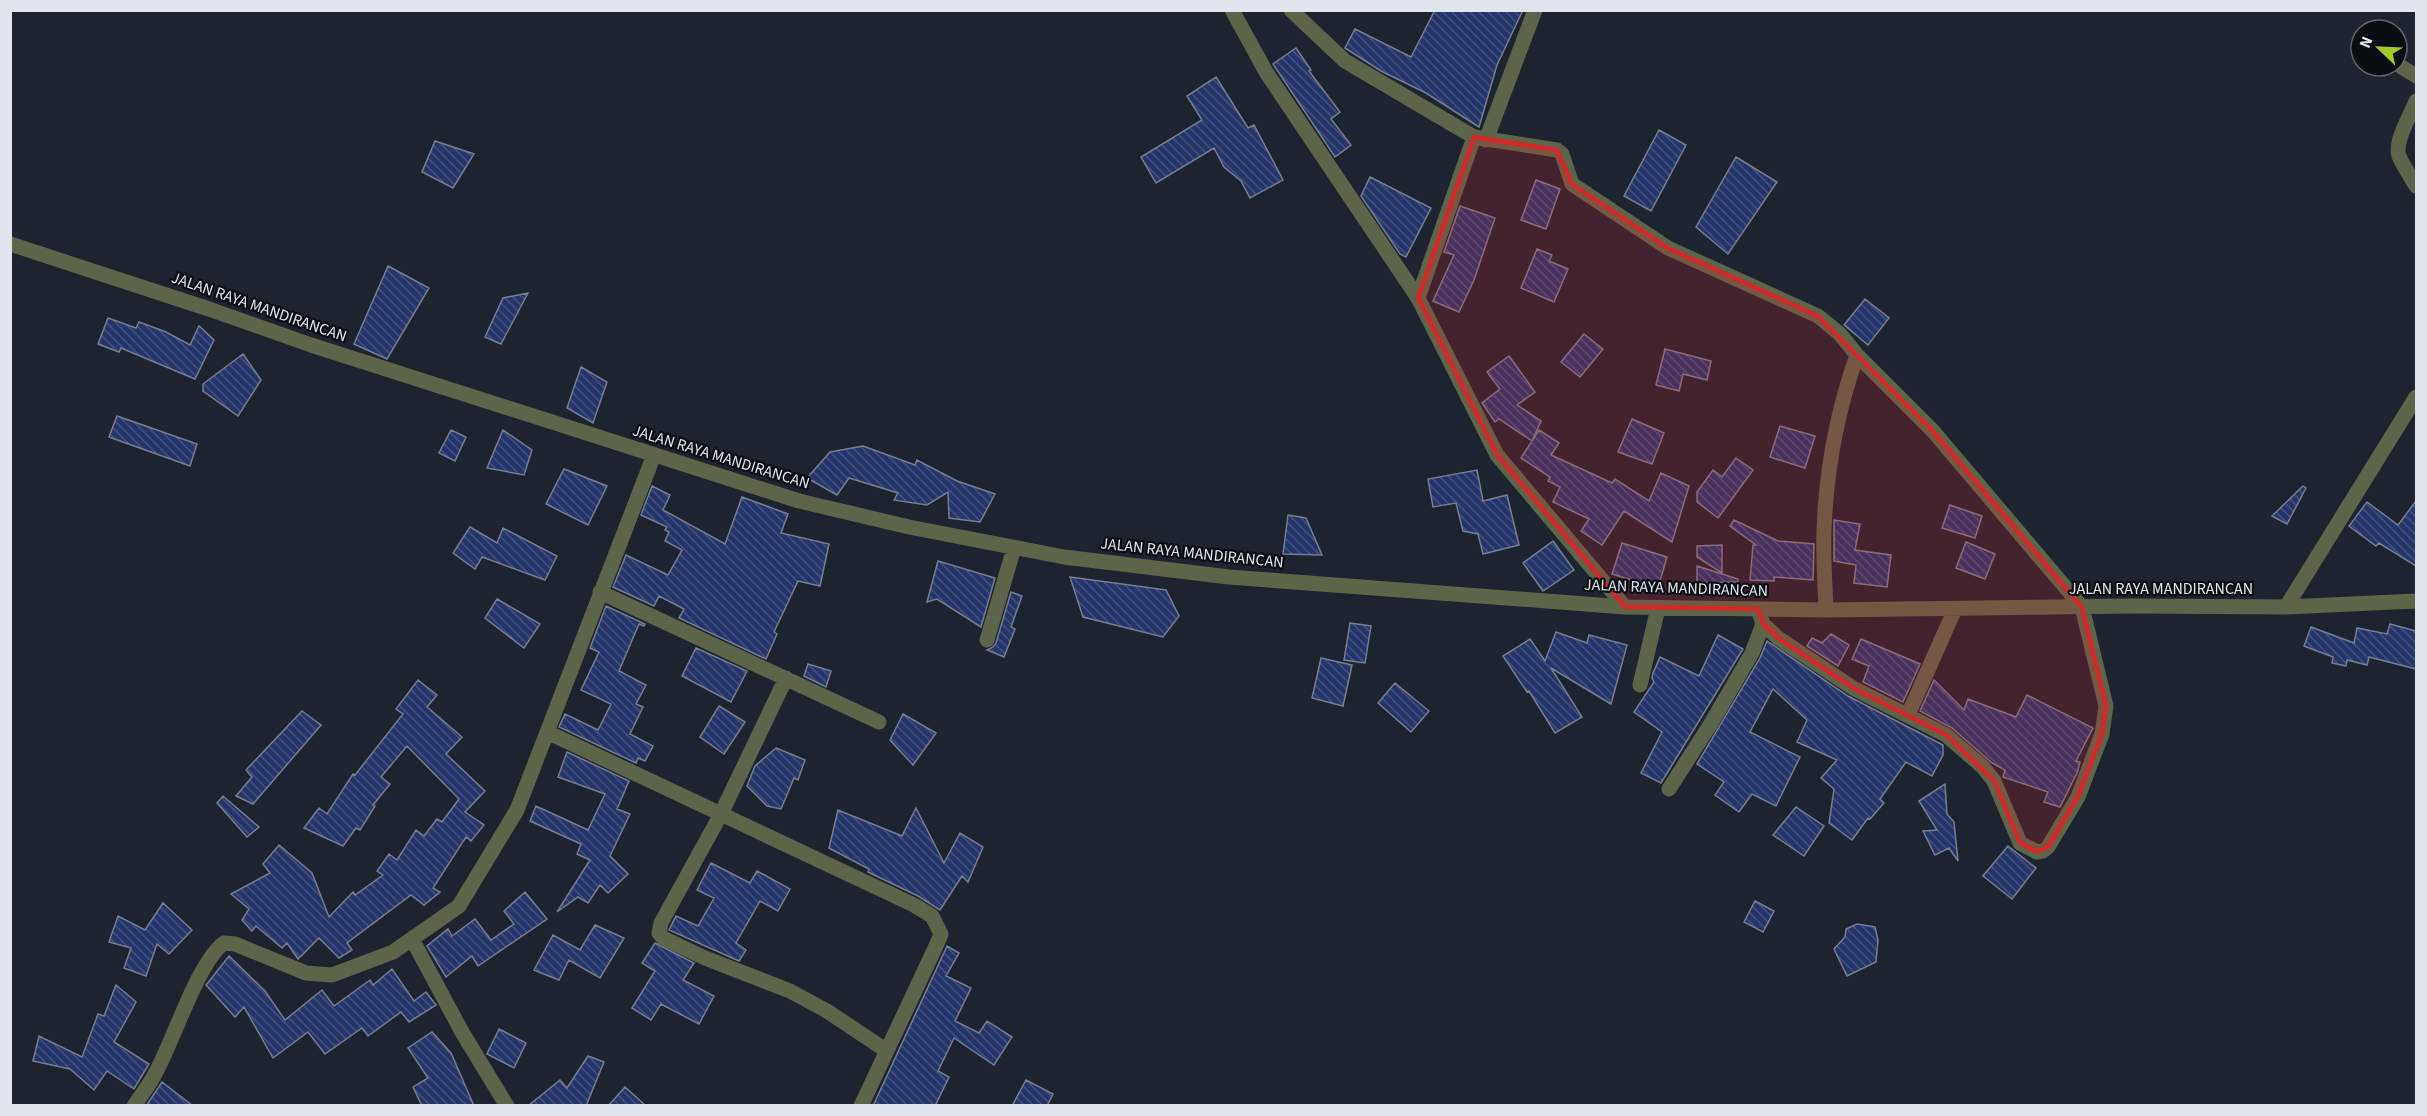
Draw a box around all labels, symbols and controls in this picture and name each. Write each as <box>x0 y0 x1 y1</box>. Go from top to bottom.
north arrow <box>2349 18 2409 78</box>
text: N <box>2354 33 2378 52</box>
street label: JALAN RAYA MANDIRANCAN <box>168 267 350 347</box>
street label: JALAN RAYA MANDIRANCAN <box>630 420 812 494</box>
street label: JALAN RAYA MANDIRANCAN <box>1099 532 1285 574</box>
street label: JALAN RAYA MANDIRANCAN <box>1584 574 1768 602</box>
street label: JALAN RAYA MANDIRANCAN <box>2069 578 2253 600</box>

